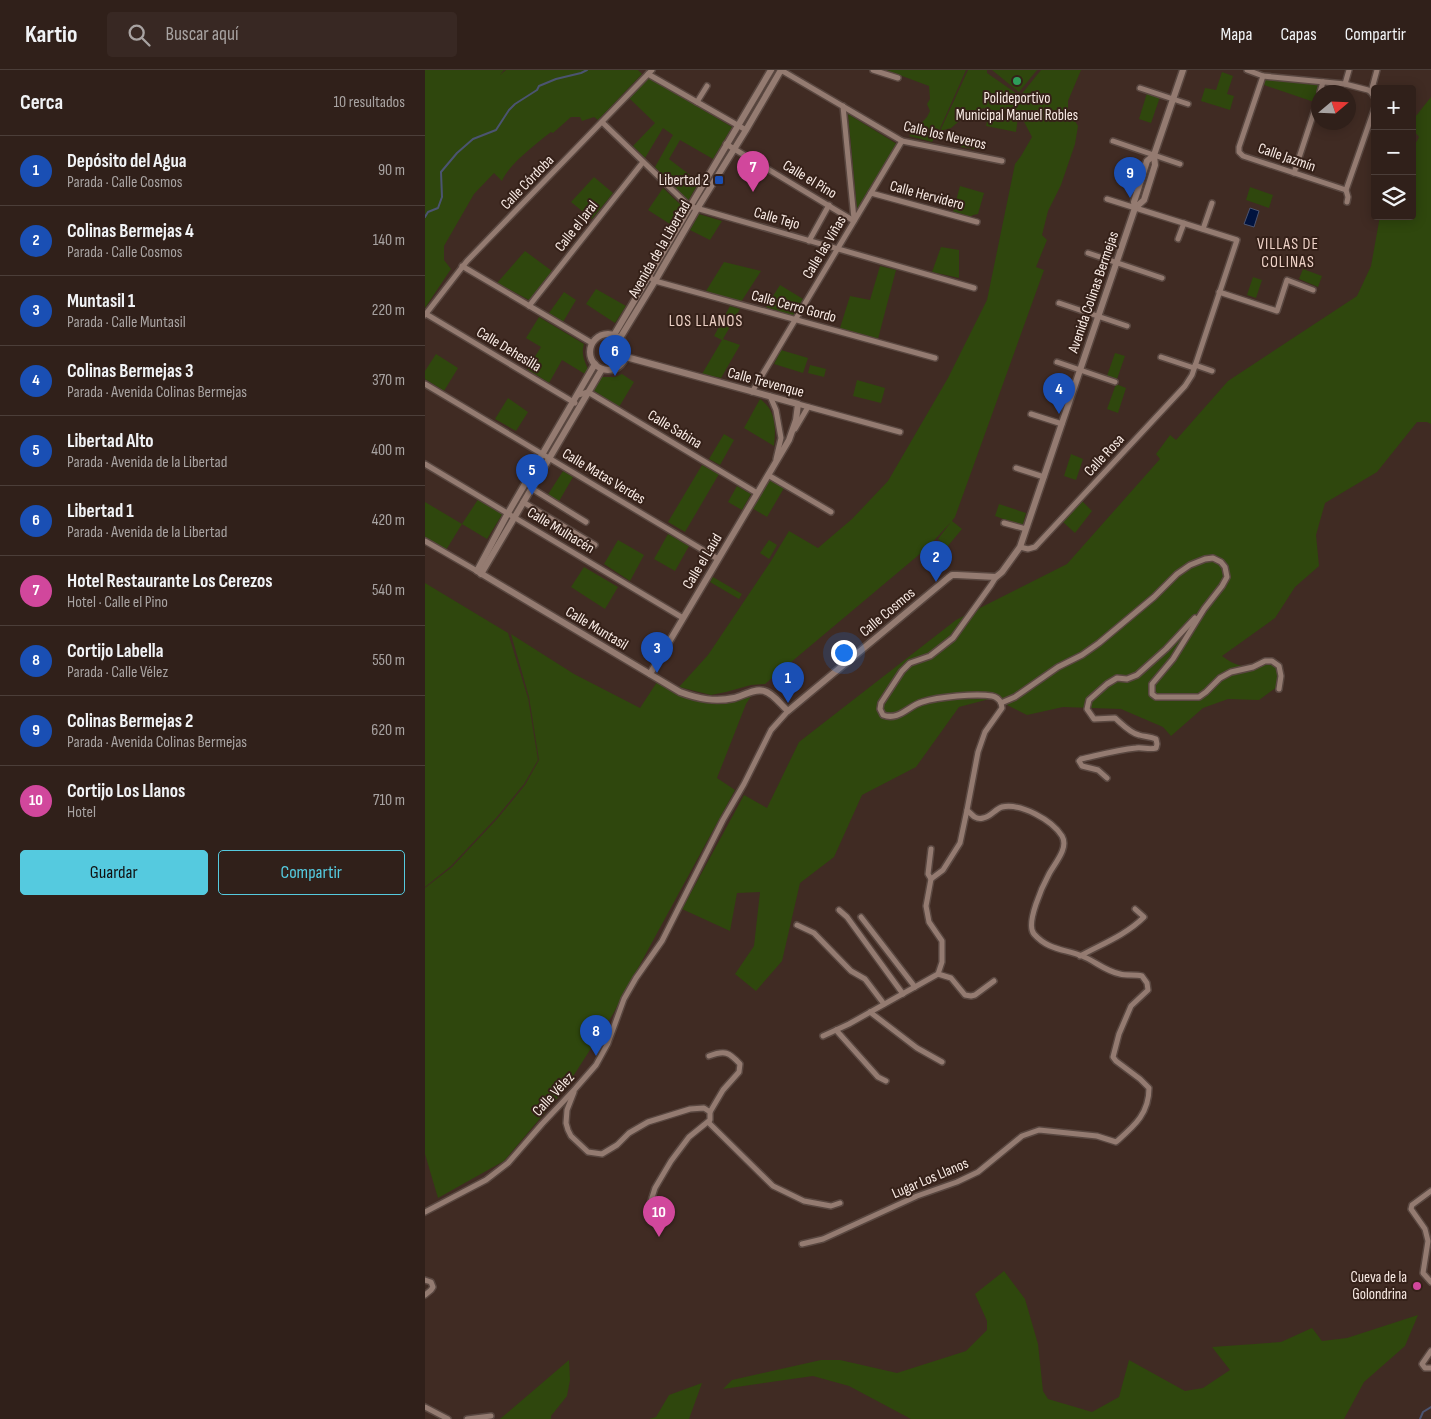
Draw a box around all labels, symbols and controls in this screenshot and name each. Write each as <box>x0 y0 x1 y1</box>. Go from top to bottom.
search box <box>107 12 457 57</box>
text: Kartio <box>25 20 77 49</box>
icon: search <box>125 21 153 49</box>
text: Buscar aquí <box>165 23 239 46</box>
text: Mapa <box>1220 24 1252 45</box>
text: Capas <box>1280 24 1317 45</box>
text: Compartir <box>1345 24 1406 45</box>
marker: Polideportivo Municipal Manuel Robles <box>1011 75 1023 87</box>
north arrow <box>1311 85 1356 130</box>
map controls <box>1371 85 1416 220</box>
button: + <box>1371 85 1416 130</box>
place label: Polideportivo Municipal Manuel Robles <box>956 89 1078 125</box>
text: Cerca <box>20 90 63 115</box>
text: 10 resultados <box>334 93 405 112</box>
street label: Calle los Neveros <box>902 117 988 154</box>
button: − <box>1371 130 1416 175</box>
street label: Calle Jazmín <box>1255 139 1318 176</box>
text: Depósito del Agua <box>67 150 187 173</box>
street label: Calle Córdoba <box>497 151 558 214</box>
pin: 7 <box>737 151 769 192</box>
street label: Calle el Pino <box>779 156 840 203</box>
pin: 9 <box>1114 157 1146 198</box>
text: 1 <box>33 161 39 180</box>
text: 90 m <box>378 161 405 180</box>
place label: Libertad 2 <box>659 171 709 190</box>
text: Parada · Calle Cosmos <box>67 173 183 192</box>
marker: Libertad 2 <box>713 174 725 186</box>
button: layers <box>1371 175 1416 220</box>
street label: Calle Hervidero <box>888 176 966 215</box>
street label: Calle el Jaral <box>551 197 602 256</box>
street label: Avenida de la Libertad <box>624 197 695 302</box>
street label: Calle Tejo <box>752 203 802 234</box>
street label: Calle las Viñas <box>798 212 851 282</box>
text: Colinas Bermejas 4 <box>67 220 194 243</box>
street label: Avenida Colinas Bermejas <box>1063 229 1123 356</box>
text: 2 <box>32 231 40 250</box>
text: 140 m <box>373 231 405 250</box>
district label: VILLAS DE COLINAS <box>1257 235 1319 272</box>
text: Parada · Calle Cosmos <box>67 243 183 262</box>
street label: Calle Cerro Gordo <box>749 286 838 327</box>
text: Muntasil 1 <box>67 290 135 313</box>
text: 3 <box>32 301 40 320</box>
text: 220 m <box>372 301 405 320</box>
district label: LOS LLANOS <box>669 312 743 331</box>
text: Parada · Calle Muntasil <box>67 313 186 332</box>
street label: Calle Dehesilla <box>473 323 545 376</box>
pin: 6 <box>599 335 631 376</box>
text: Colinas Bermejas 3 <box>67 360 193 383</box>
street label: Calle Trevenque <box>726 363 806 402</box>
text: 4 <box>32 371 40 390</box>
text: 370 m <box>372 371 405 390</box>
pin: 4 <box>1043 373 1075 414</box>
text: Parada · Avenida Colinas Bermejas <box>67 383 247 402</box>
street label: Calle Sabina <box>644 406 706 453</box>
text: Libertad Alto <box>67 430 154 453</box>
street label: Calle Rosa <box>1080 430 1129 480</box>
text: 5 <box>32 441 40 460</box>
text: 400 m <box>371 441 405 460</box>
street label: Calle Matas Verdes <box>559 444 649 509</box>
text: Parada · Avenida de la Libertad <box>67 453 227 472</box>
pin: 5 <box>516 454 548 495</box>
text: Libertad 1 <box>67 500 134 523</box>
street label: Calle Mulhacén <box>524 503 598 558</box>
text: 6 <box>32 511 40 530</box>
text: 420 m <box>372 511 405 530</box>
text: Parada · Avenida de la Libertad <box>67 523 227 542</box>
street label: Calle el Laúd <box>678 530 727 593</box>
pin: 2 <box>920 541 952 582</box>
text: Hotel Restaurante Los Cerezos <box>67 570 273 593</box>
text: 7 <box>33 581 39 600</box>
text: 540 m <box>372 581 405 600</box>
street label: Calle Cosmos <box>856 584 919 641</box>
text: Hotel · Calle el Pino <box>67 593 168 612</box>
street label: Calle Muntasil <box>562 602 632 655</box>
pin: 3 <box>641 632 673 673</box>
text: Cortijo Labella <box>67 640 163 663</box>
your location <box>831 640 857 666</box>
text: 8 <box>32 651 40 670</box>
text: 550 m <box>372 651 405 670</box>
pin: 1 <box>772 662 804 703</box>
text: Parada · Calle Vélez <box>67 663 168 682</box>
text: Colinas Bermejas 2 <box>67 710 193 733</box>
text: 9 <box>32 721 40 740</box>
text: 620 m <box>371 721 405 740</box>
text: Parada · Avenida Colinas Bermejas <box>67 733 247 752</box>
text: Cortijo Los Llanos <box>67 780 185 803</box>
text: 10 <box>29 791 43 810</box>
text: 710 m <box>373 791 405 810</box>
text: Hotel <box>67 803 96 822</box>
button: Guardar <box>20 850 208 895</box>
button: Compartir <box>218 850 405 895</box>
pin: 8 <box>580 1015 612 1056</box>
street label: Calle Vélez <box>528 1068 579 1120</box>
street label: Lugar Los Llanos <box>889 1154 971 1203</box>
pin: 10 <box>643 1196 675 1237</box>
place label: Cueva de la Golondrina <box>1351 1268 1407 1304</box>
marker: Cueva de la Golondrina <box>1411 1280 1423 1292</box>

